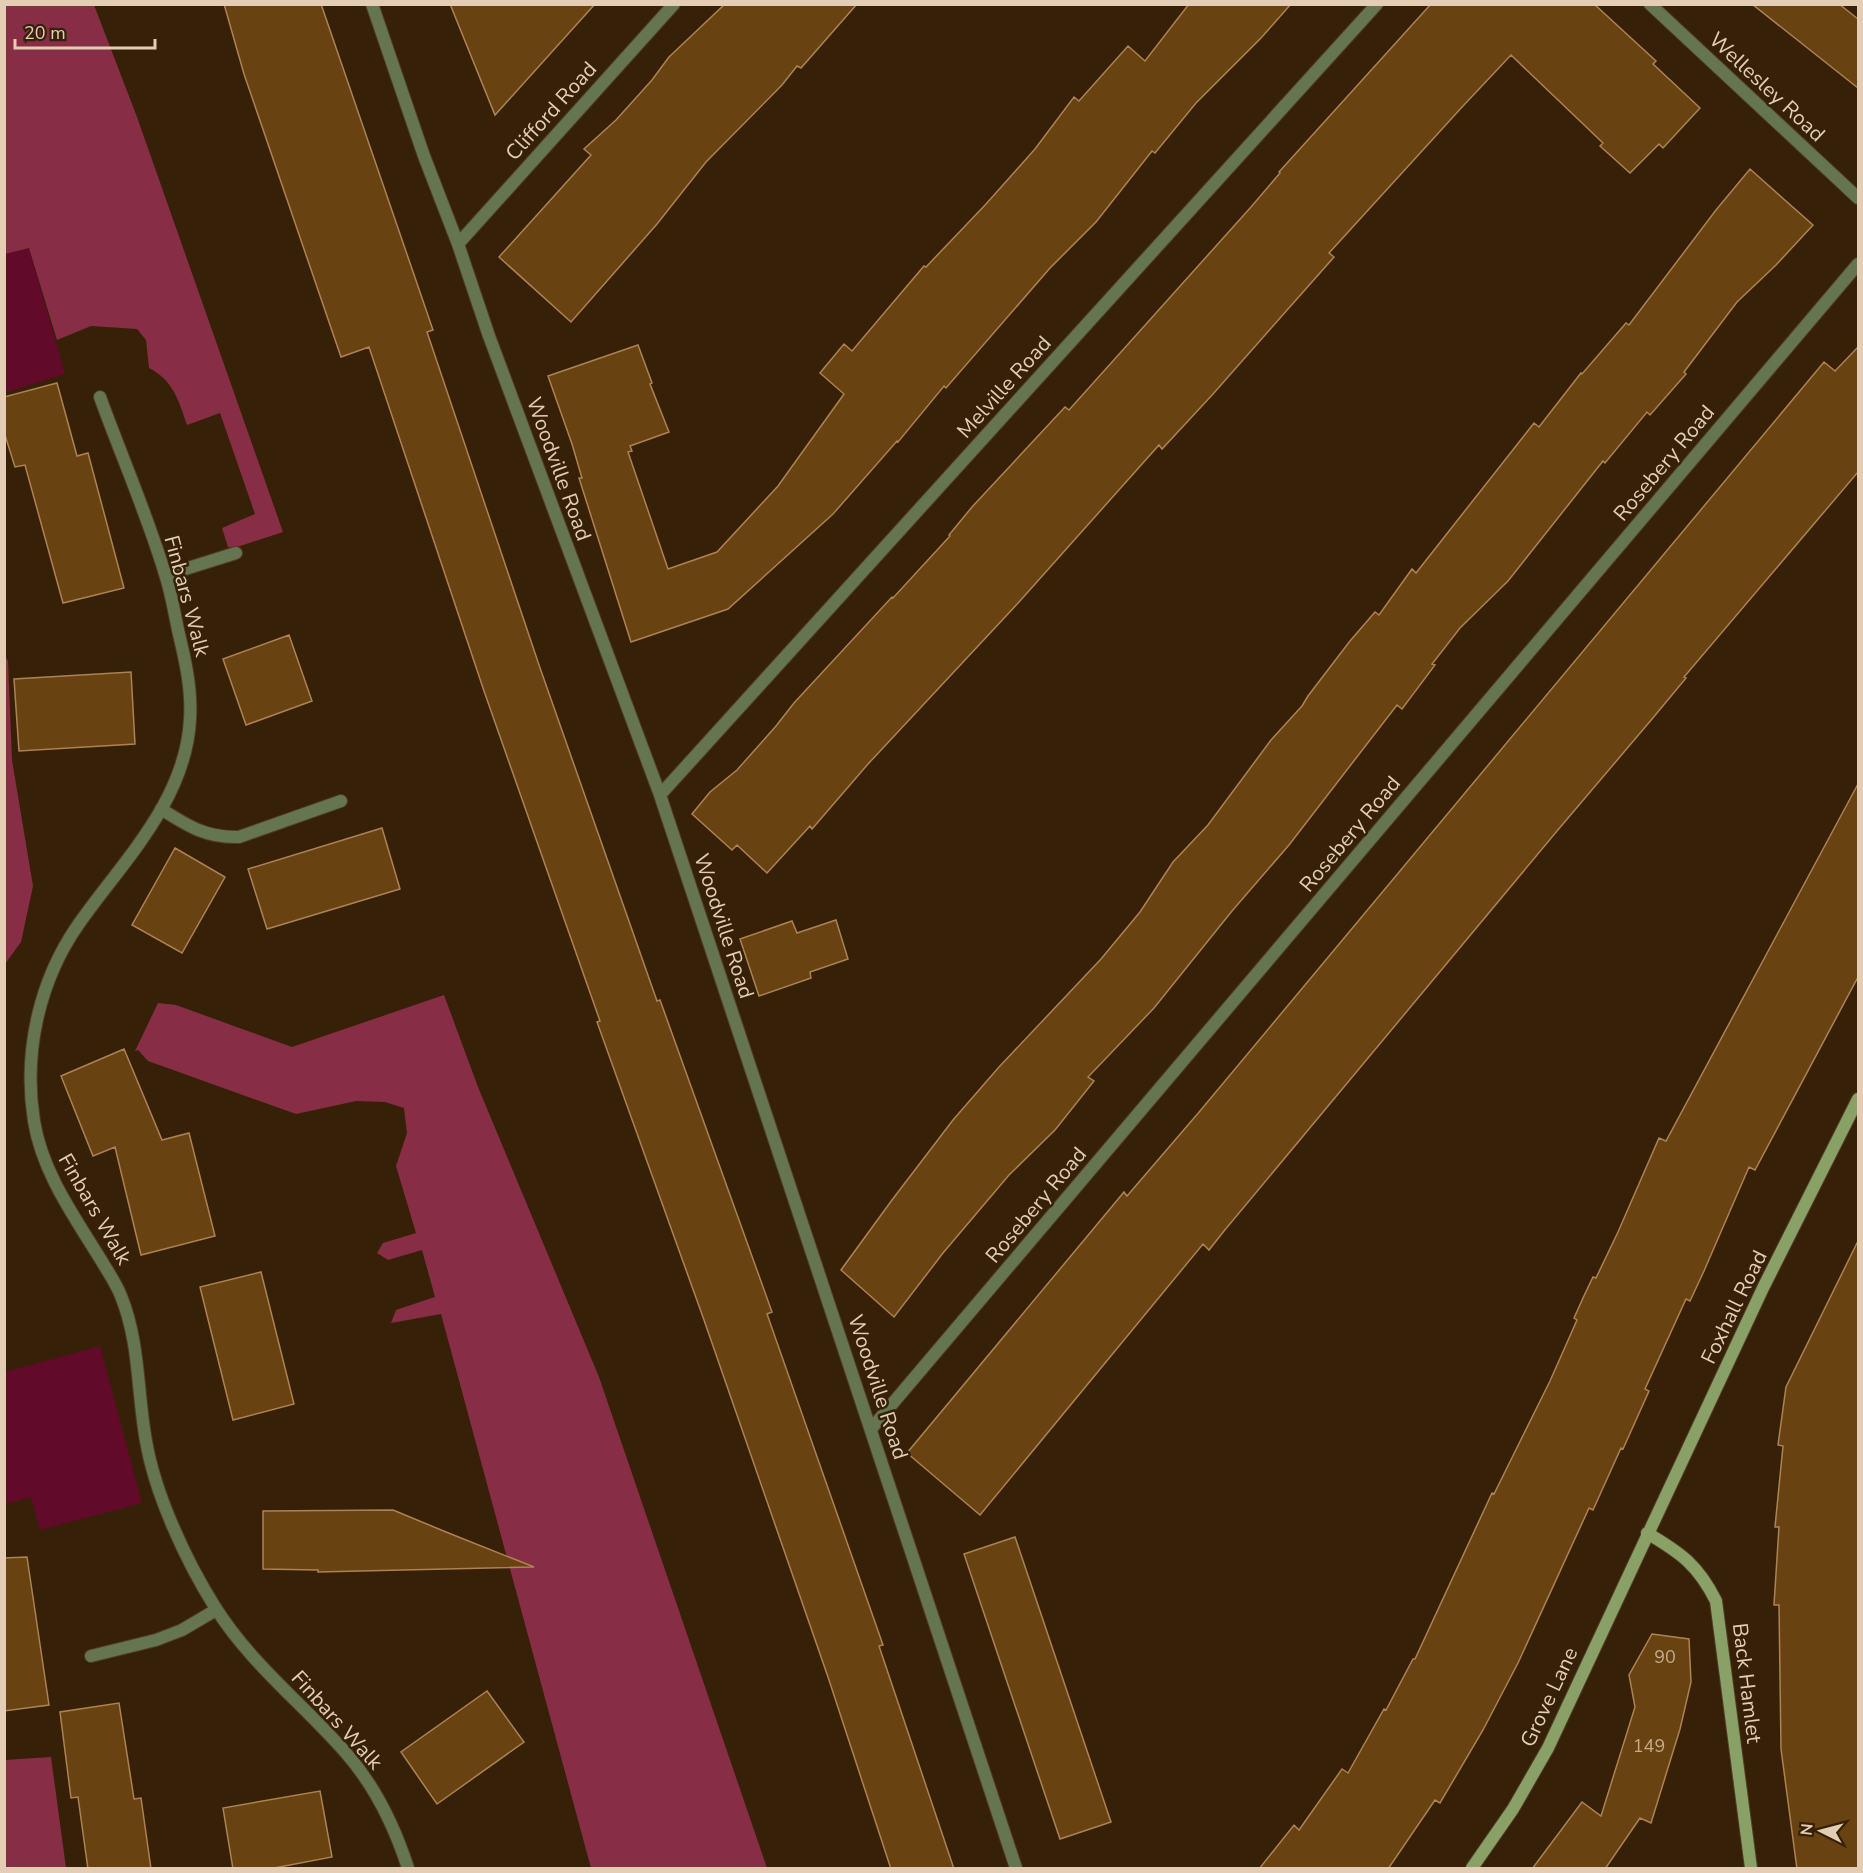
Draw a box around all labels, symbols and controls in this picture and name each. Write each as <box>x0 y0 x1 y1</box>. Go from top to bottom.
scale bar <box>15 12 154 50</box>
text: 20 m <box>24 21 66 45</box>
street label: Wellesley Road <box>1703 26 1831 148</box>
street label: Clifford Road <box>499 56 603 166</box>
street label: Melville Road <box>951 330 1057 444</box>
street label: Woodville Road <box>520 393 598 545</box>
street label: Rosebery Road <box>1607 399 1721 527</box>
street label: Finbars Walk <box>157 532 217 660</box>
street label: Rosebery Road <box>1293 770 1407 898</box>
street label: Woodville Road <box>687 850 761 1002</box>
street label: Rosebery Road <box>979 1141 1093 1269</box>
street label: Finbars Walk <box>52 1148 138 1270</box>
street label: Foxhall Road <box>1694 1245 1774 1369</box>
street label: Woodville Road <box>841 1311 915 1463</box>
street label: Back Hamlet <box>1726 1621 1768 1745</box>
street label: Grove Lane <box>1514 1643 1584 1751</box>
house number: 90 <box>1654 1645 1676 1669</box>
street label: Finbars Walk <box>285 1664 389 1776</box>
house number: 149 <box>1633 1734 1665 1758</box>
north arrow <box>1791 1801 1851 1861</box>
text: N <box>1796 1822 1819 1837</box>

